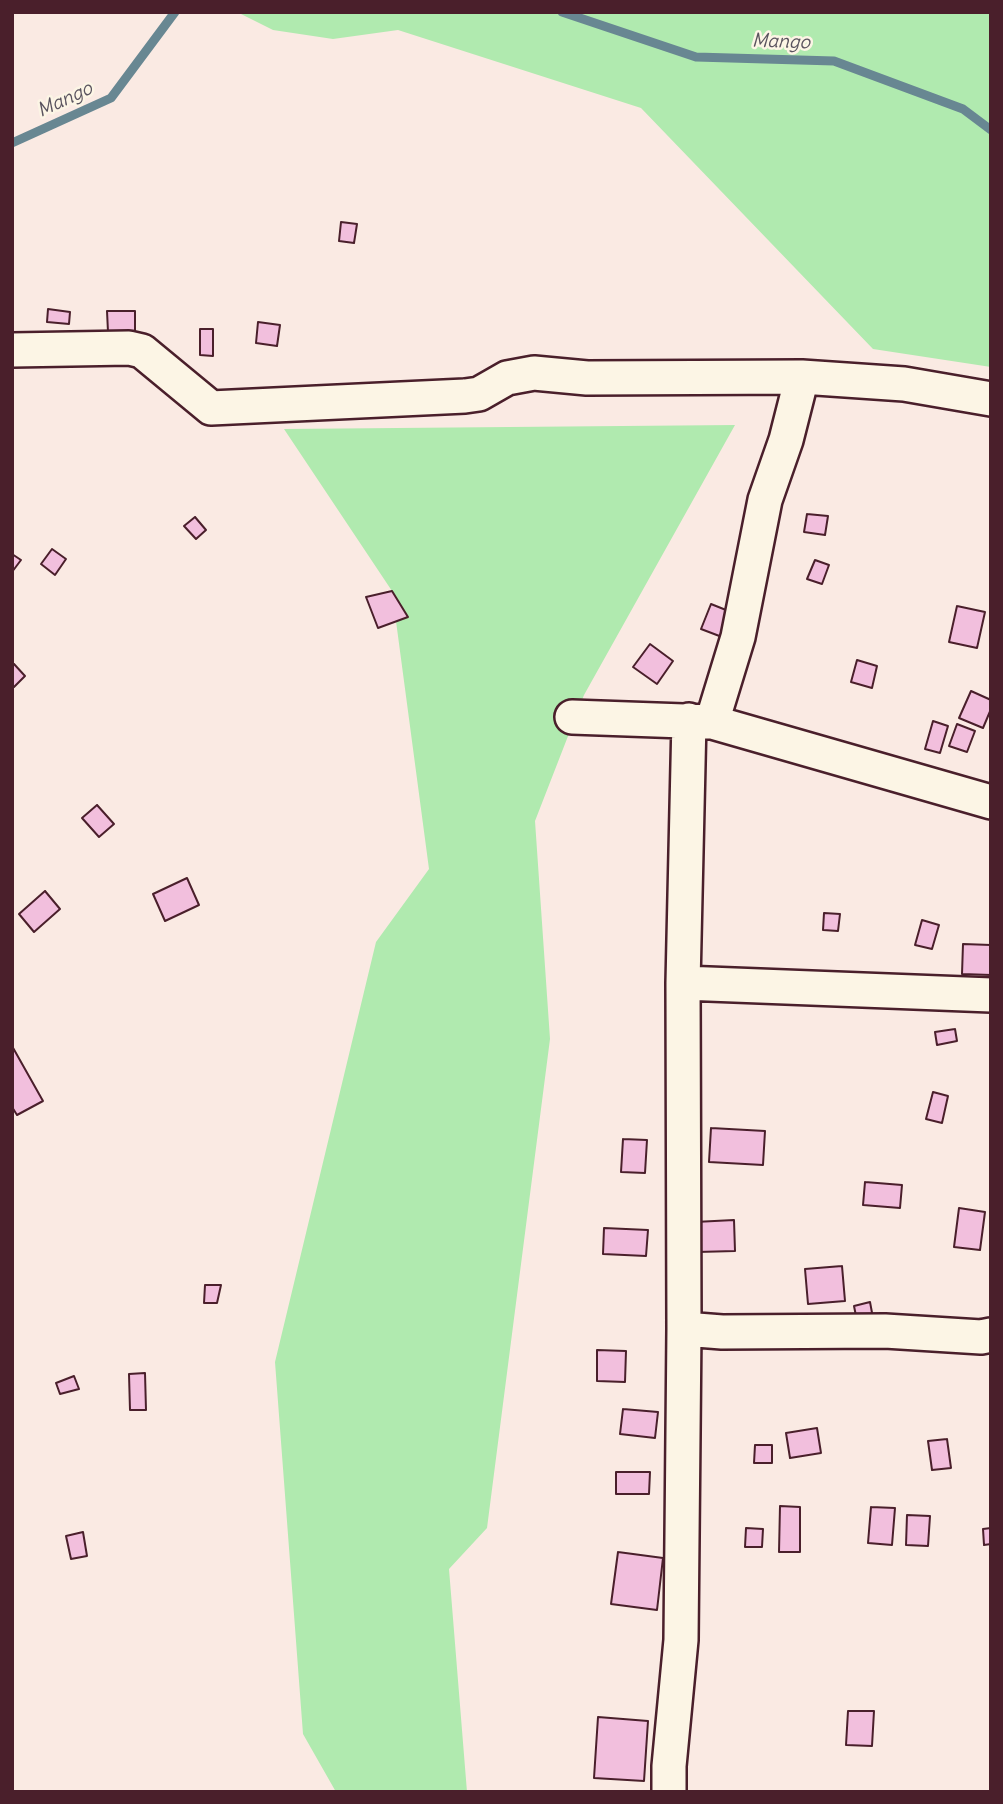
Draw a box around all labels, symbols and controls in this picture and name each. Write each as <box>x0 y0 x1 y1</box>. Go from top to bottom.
water label: Mango <box>751 30 811 54</box>
water label: Mango <box>34 77 96 123</box>

